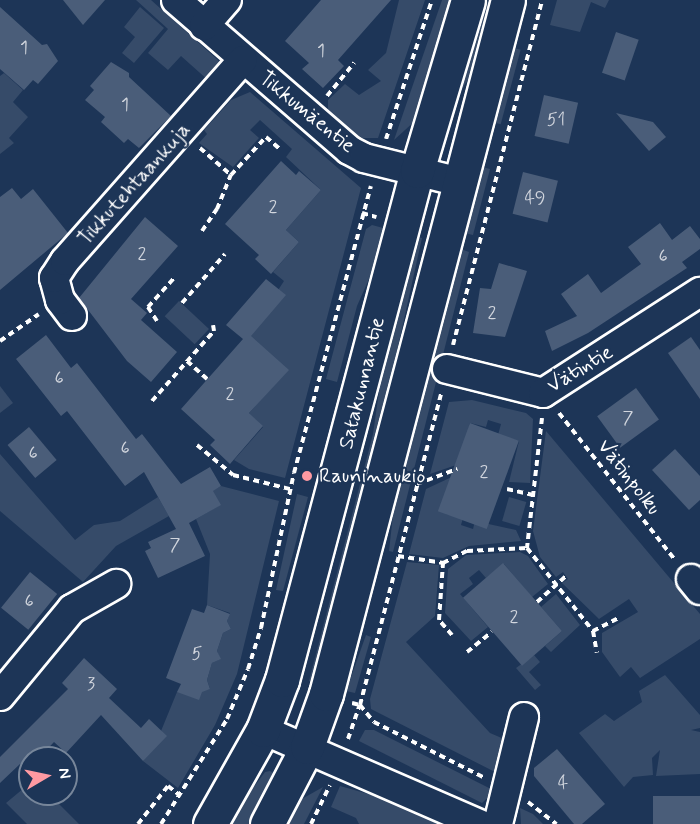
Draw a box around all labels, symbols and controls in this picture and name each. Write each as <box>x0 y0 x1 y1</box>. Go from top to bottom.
house number: 1 <box>20 37 28 59</box>
house number: 1 <box>317 40 325 62</box>
street label: Tikkumäentie <box>254 66 360 158</box>
house number: 1 <box>121 94 129 116</box>
house number: 51 <box>547 109 565 131</box>
street label: Tikkutehtaankuja <box>72 117 196 251</box>
house number: 49 <box>524 187 546 209</box>
house number: 2 <box>269 196 277 218</box>
house number: 2 <box>138 243 146 265</box>
house number: 6 <box>658 245 668 267</box>
house number: 2 <box>488 302 496 324</box>
street label: Satakunnantie <box>333 314 391 452</box>
street label: Vätintie <box>542 340 618 398</box>
house number: 6 <box>54 367 64 389</box>
house number: 2 <box>226 383 234 405</box>
house number: 7 <box>623 407 633 429</box>
street label: Vätinpolku <box>592 434 666 520</box>
house number: 6 <box>120 437 130 459</box>
house number: 6 <box>28 442 38 464</box>
house number: 2 <box>480 461 488 483</box>
place label: Rauninaukio <box>319 463 425 489</box>
marker: Rauninaukio <box>300 469 314 483</box>
house number: 7 <box>170 534 180 556</box>
house number: 6 <box>24 590 34 612</box>
house number: 2 <box>510 606 518 628</box>
house number: 5 <box>192 643 202 665</box>
house number: 3 <box>87 673 95 695</box>
north arrow <box>18 746 78 806</box>
text: N <box>53 767 76 780</box>
house number: 4 <box>558 772 568 794</box>

